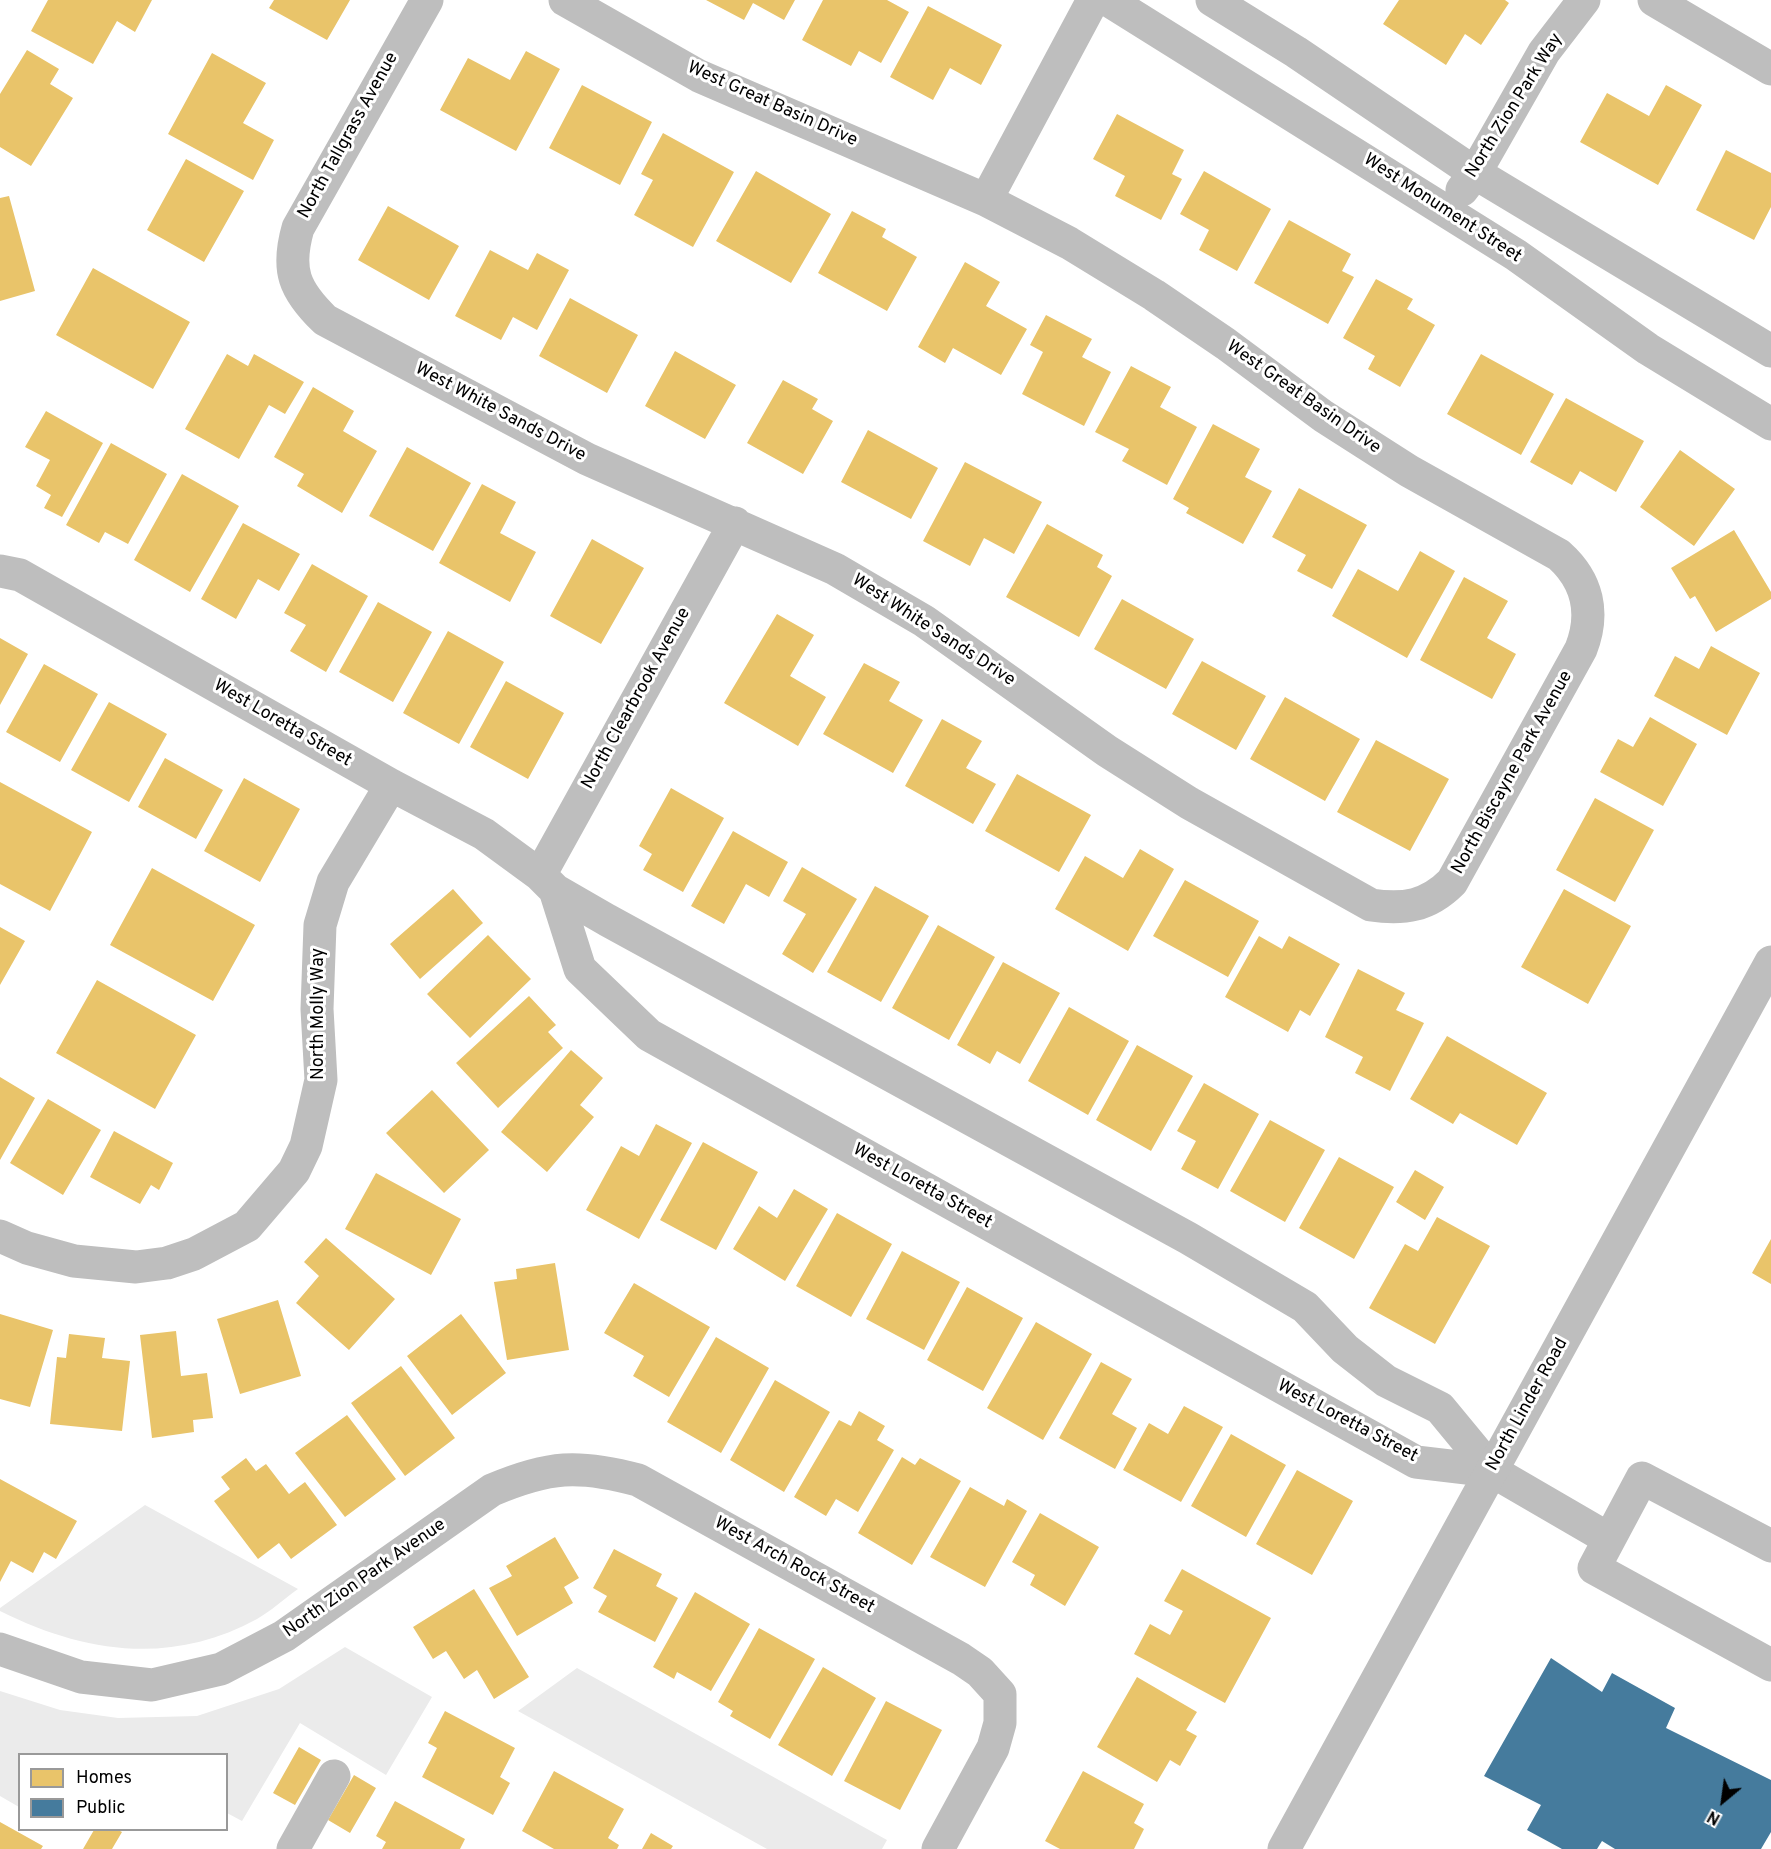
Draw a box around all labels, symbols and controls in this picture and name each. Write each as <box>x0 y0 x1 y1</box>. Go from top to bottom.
street label: North Zion Park Way <box>1462 30 1568 182</box>
street label: North Tallgrass Avenue <box>294 49 404 223</box>
street label: West Great Basin Drive <box>684 58 860 152</box>
street label: West Monument Street <box>1359 150 1525 268</box>
street label: West Great Basin Drive <box>1222 336 1384 460</box>
street label: West White Sands Drive <box>411 359 589 467</box>
street label: West White Sands Drive <box>847 570 1019 692</box>
street label: North Clearbrook Avenue <box>578 604 696 794</box>
street label: North Biscayne Park Avenue <box>1448 667 1578 879</box>
street label: West Loretta Street <box>209 676 355 772</box>
street label: North Molly Way <box>308 948 330 1080</box>
street label: West Loretta Street <box>849 1140 995 1234</box>
street label: North Linder Road <box>1483 1335 1573 1475</box>
street label: West Loretta Street <box>1273 1376 1421 1468</box>
street label: West Arch Rock Street <box>710 1513 878 1619</box>
street label: North Zion Park Avenue <box>280 1515 450 1643</box>
legend <box>18 1753 228 1831</box>
text: Homes <box>76 1767 132 1790</box>
north arrow <box>1693 1771 1753 1831</box>
text: Public <box>76 1797 126 1820</box>
text: N <box>1704 1805 1724 1828</box>

